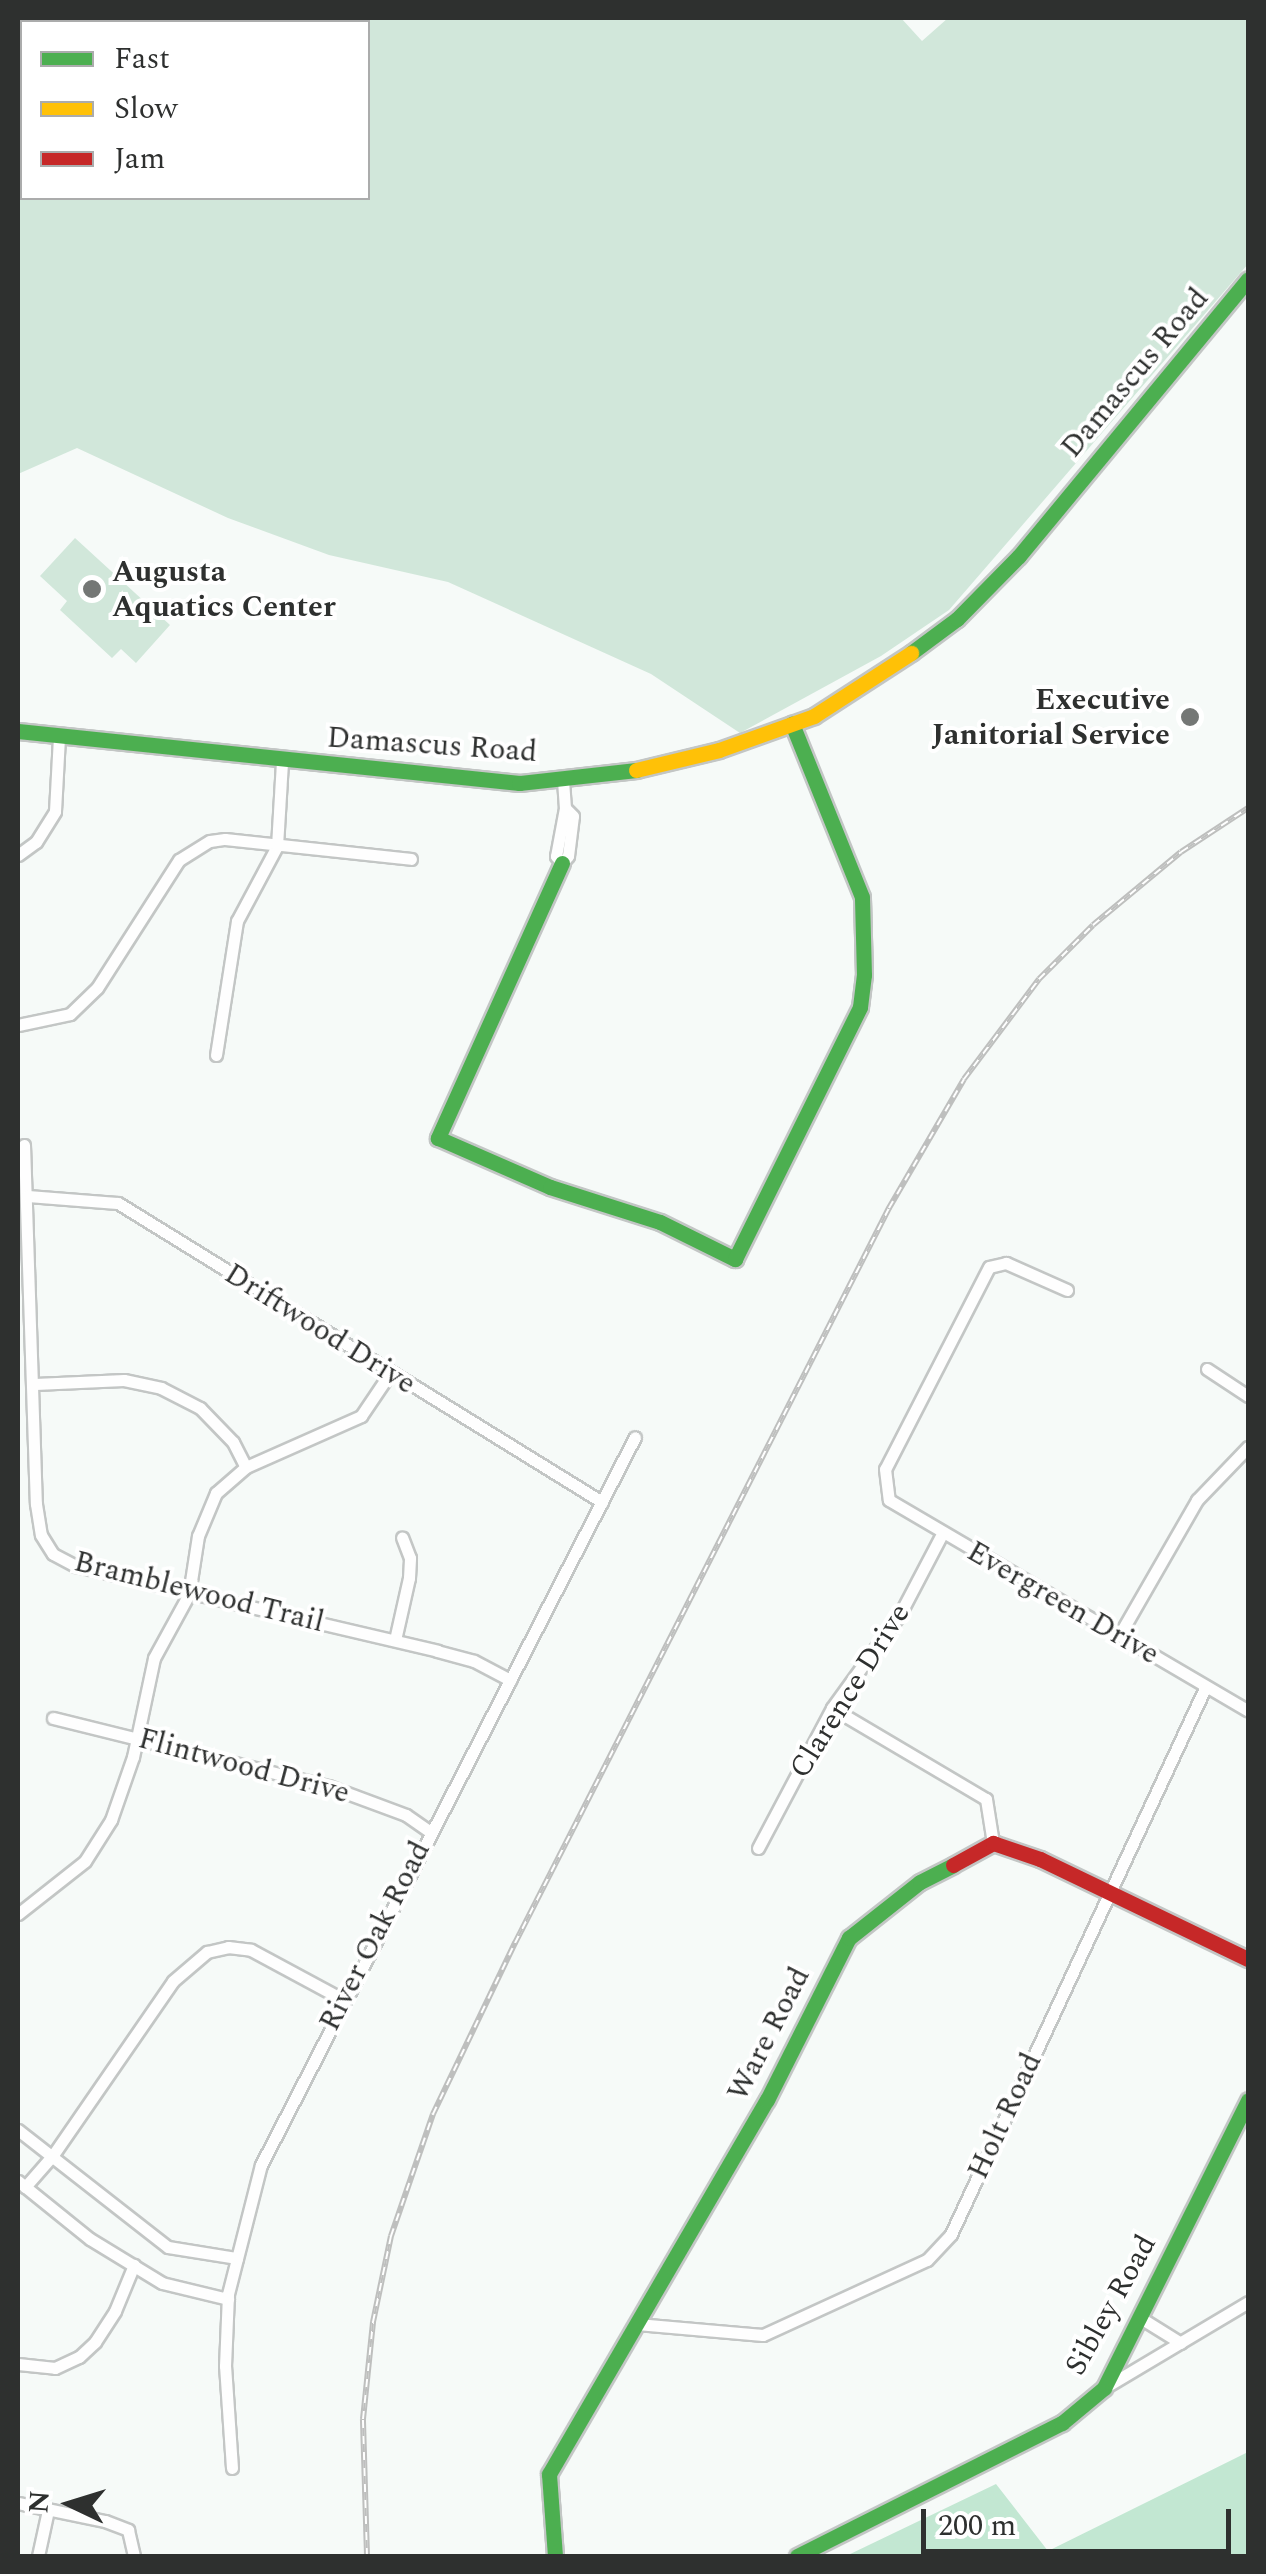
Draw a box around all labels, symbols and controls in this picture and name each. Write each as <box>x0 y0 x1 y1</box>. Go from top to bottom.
legend <box>20 20 370 200</box>
text: Fast <box>114 36 170 82</box>
text: Slow <box>114 86 178 132</box>
text: Jam <box>114 136 165 182</box>
street label: Damascus Road <box>1054 281 1216 465</box>
place label: Augusta Aquatics Center <box>112 554 336 624</box>
marker: Augusta Aquatics Center <box>81 578 103 600</box>
place label: Executive Janitorial Service <box>932 682 1170 752</box>
marker: Executive Janitorial Service <box>1179 706 1201 728</box>
street label: Damascus Road <box>326 720 538 770</box>
street label: Driftwood Drive <box>218 1256 422 1402</box>
street label: Evergreen Drive <box>961 1533 1165 1673</box>
street label: Bramblewood Trail <box>70 1544 328 1640</box>
street label: Clarence Drive <box>782 1597 918 1785</box>
street label: Flintwood Drive <box>134 1721 354 1811</box>
street label: River Oak Road <box>312 1835 438 2037</box>
street label: Ware Road <box>720 1961 818 2107</box>
street label: Holt Road <box>960 2047 1050 2185</box>
street label: Sibley Road <box>1058 2228 1164 2382</box>
north arrow <box>20 2454 120 2554</box>
text: N <box>17 2489 62 2515</box>
scale bar <box>926 2489 1236 2551</box>
text: 200 m <box>938 2503 1016 2549</box>

